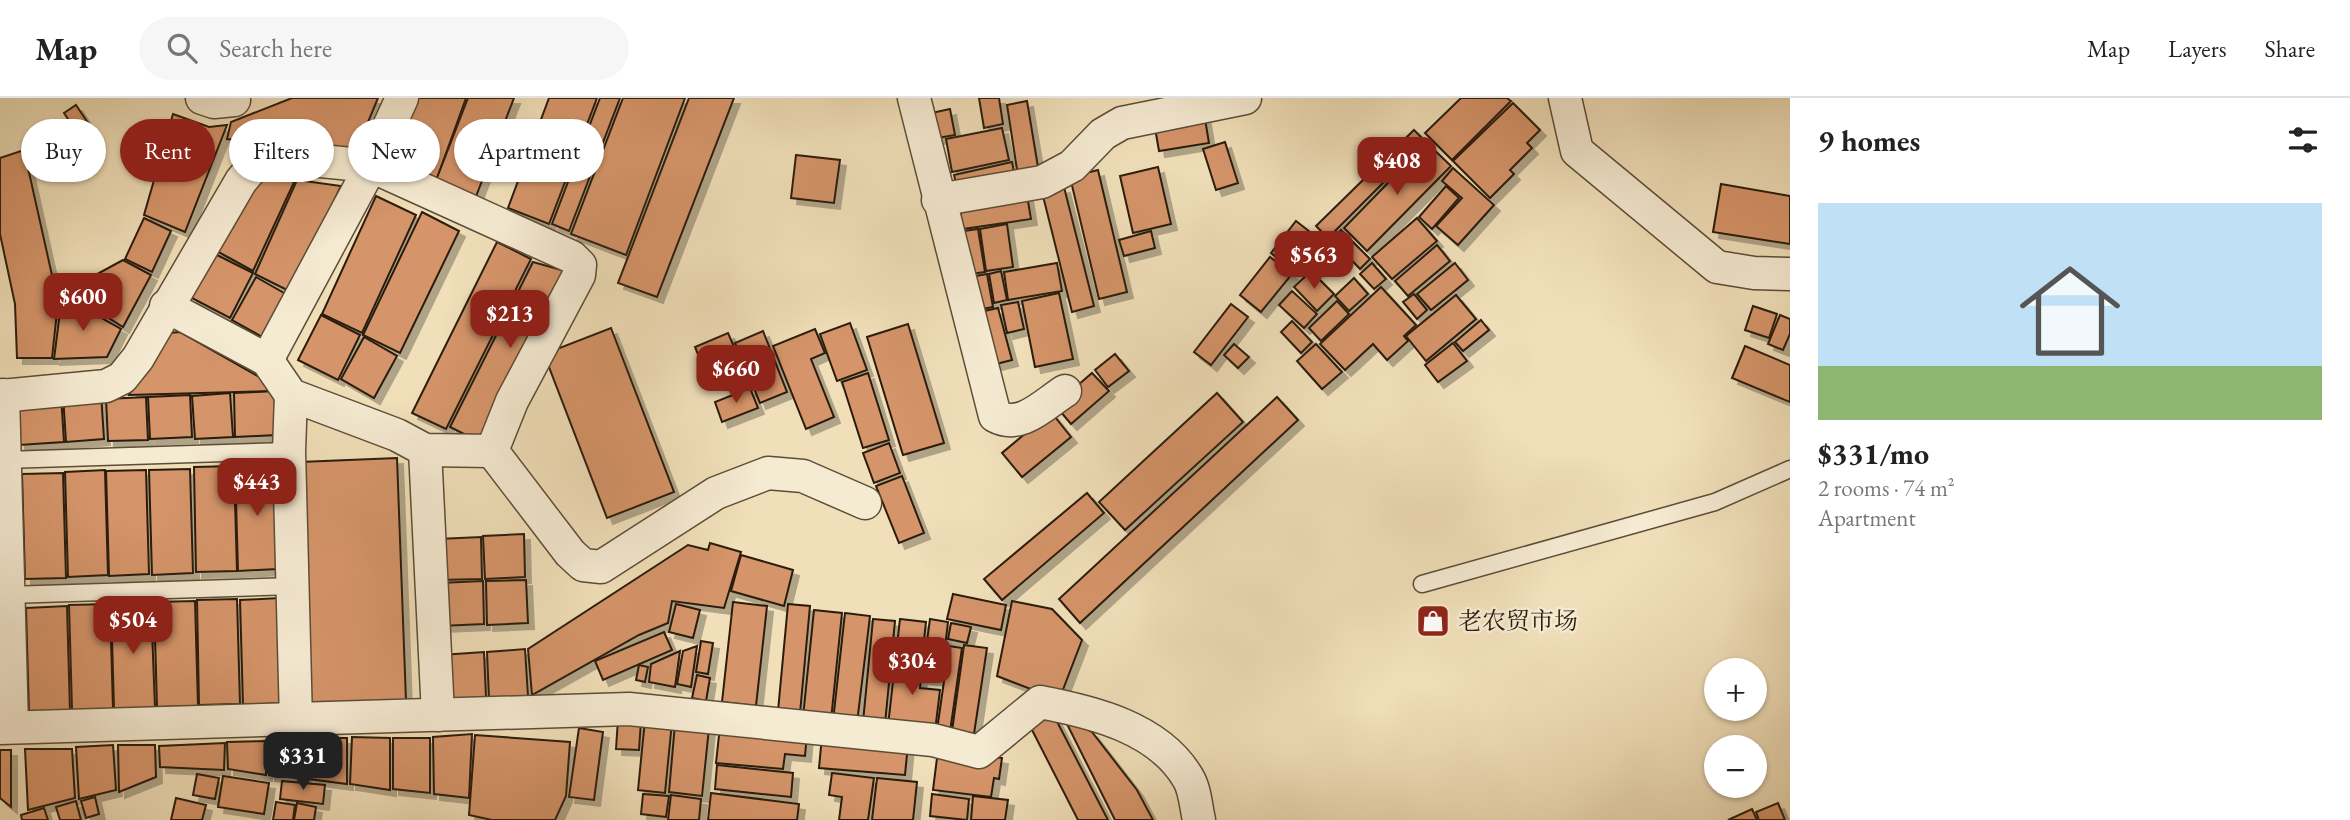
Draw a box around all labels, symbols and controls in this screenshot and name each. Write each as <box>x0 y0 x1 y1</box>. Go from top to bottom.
search box <box>139 17 629 80</box>
text: Map <box>35 27 97 70</box>
icon: search <box>163 29 201 67</box>
text: Search here <box>219 31 332 65</box>
text: Map <box>2087 33 2130 64</box>
text: Layers <box>2168 33 2227 64</box>
text: Share <box>2265 33 2315 64</box>
chip: Buy <box>21 119 106 182</box>
chip: Rent <box>120 119 215 182</box>
chip: Filters <box>229 119 334 182</box>
chip: New <box>348 119 440 182</box>
chip: Apartment <box>454 119 604 182</box>
text: 9 homes <box>1818 121 1920 160</box>
icon: filters <box>2284 121 2322 159</box>
pin: $408 <box>1356 138 1438 197</box>
text: $408 <box>1373 145 1421 175</box>
pin: $563 <box>1273 232 1355 291</box>
text: $563 <box>1290 239 1338 269</box>
icon: home <box>2007 248 2133 374</box>
pin: $600 <box>42 274 124 333</box>
text: $600 <box>59 281 107 311</box>
pin: $213 <box>469 290 551 350</box>
text: $213 <box>486 298 534 328</box>
pin: $660 <box>695 345 777 405</box>
text: $660 <box>712 353 760 383</box>
text: $331/mo <box>1818 434 1929 473</box>
pin: $443 <box>216 458 298 518</box>
text: $443 <box>233 466 281 496</box>
text: 2 rooms · 74 m² <box>1818 473 1955 503</box>
text: Apartment <box>1818 503 1916 533</box>
pin: $504 <box>92 596 174 656</box>
shop icon: 老农贸市场 <box>1414 602 1452 640</box>
text: $504 <box>109 604 157 634</box>
place label: 老农贸市场 <box>1458 605 1578 636</box>
pin: $304 <box>871 638 953 697</box>
text: $304 <box>888 645 936 675</box>
map controls <box>1704 658 1767 798</box>
button: + <box>1704 658 1767 721</box>
pin: $331 <box>262 732 344 792</box>
button: − <box>1704 735 1767 798</box>
text: $331 <box>279 740 327 770</box>

